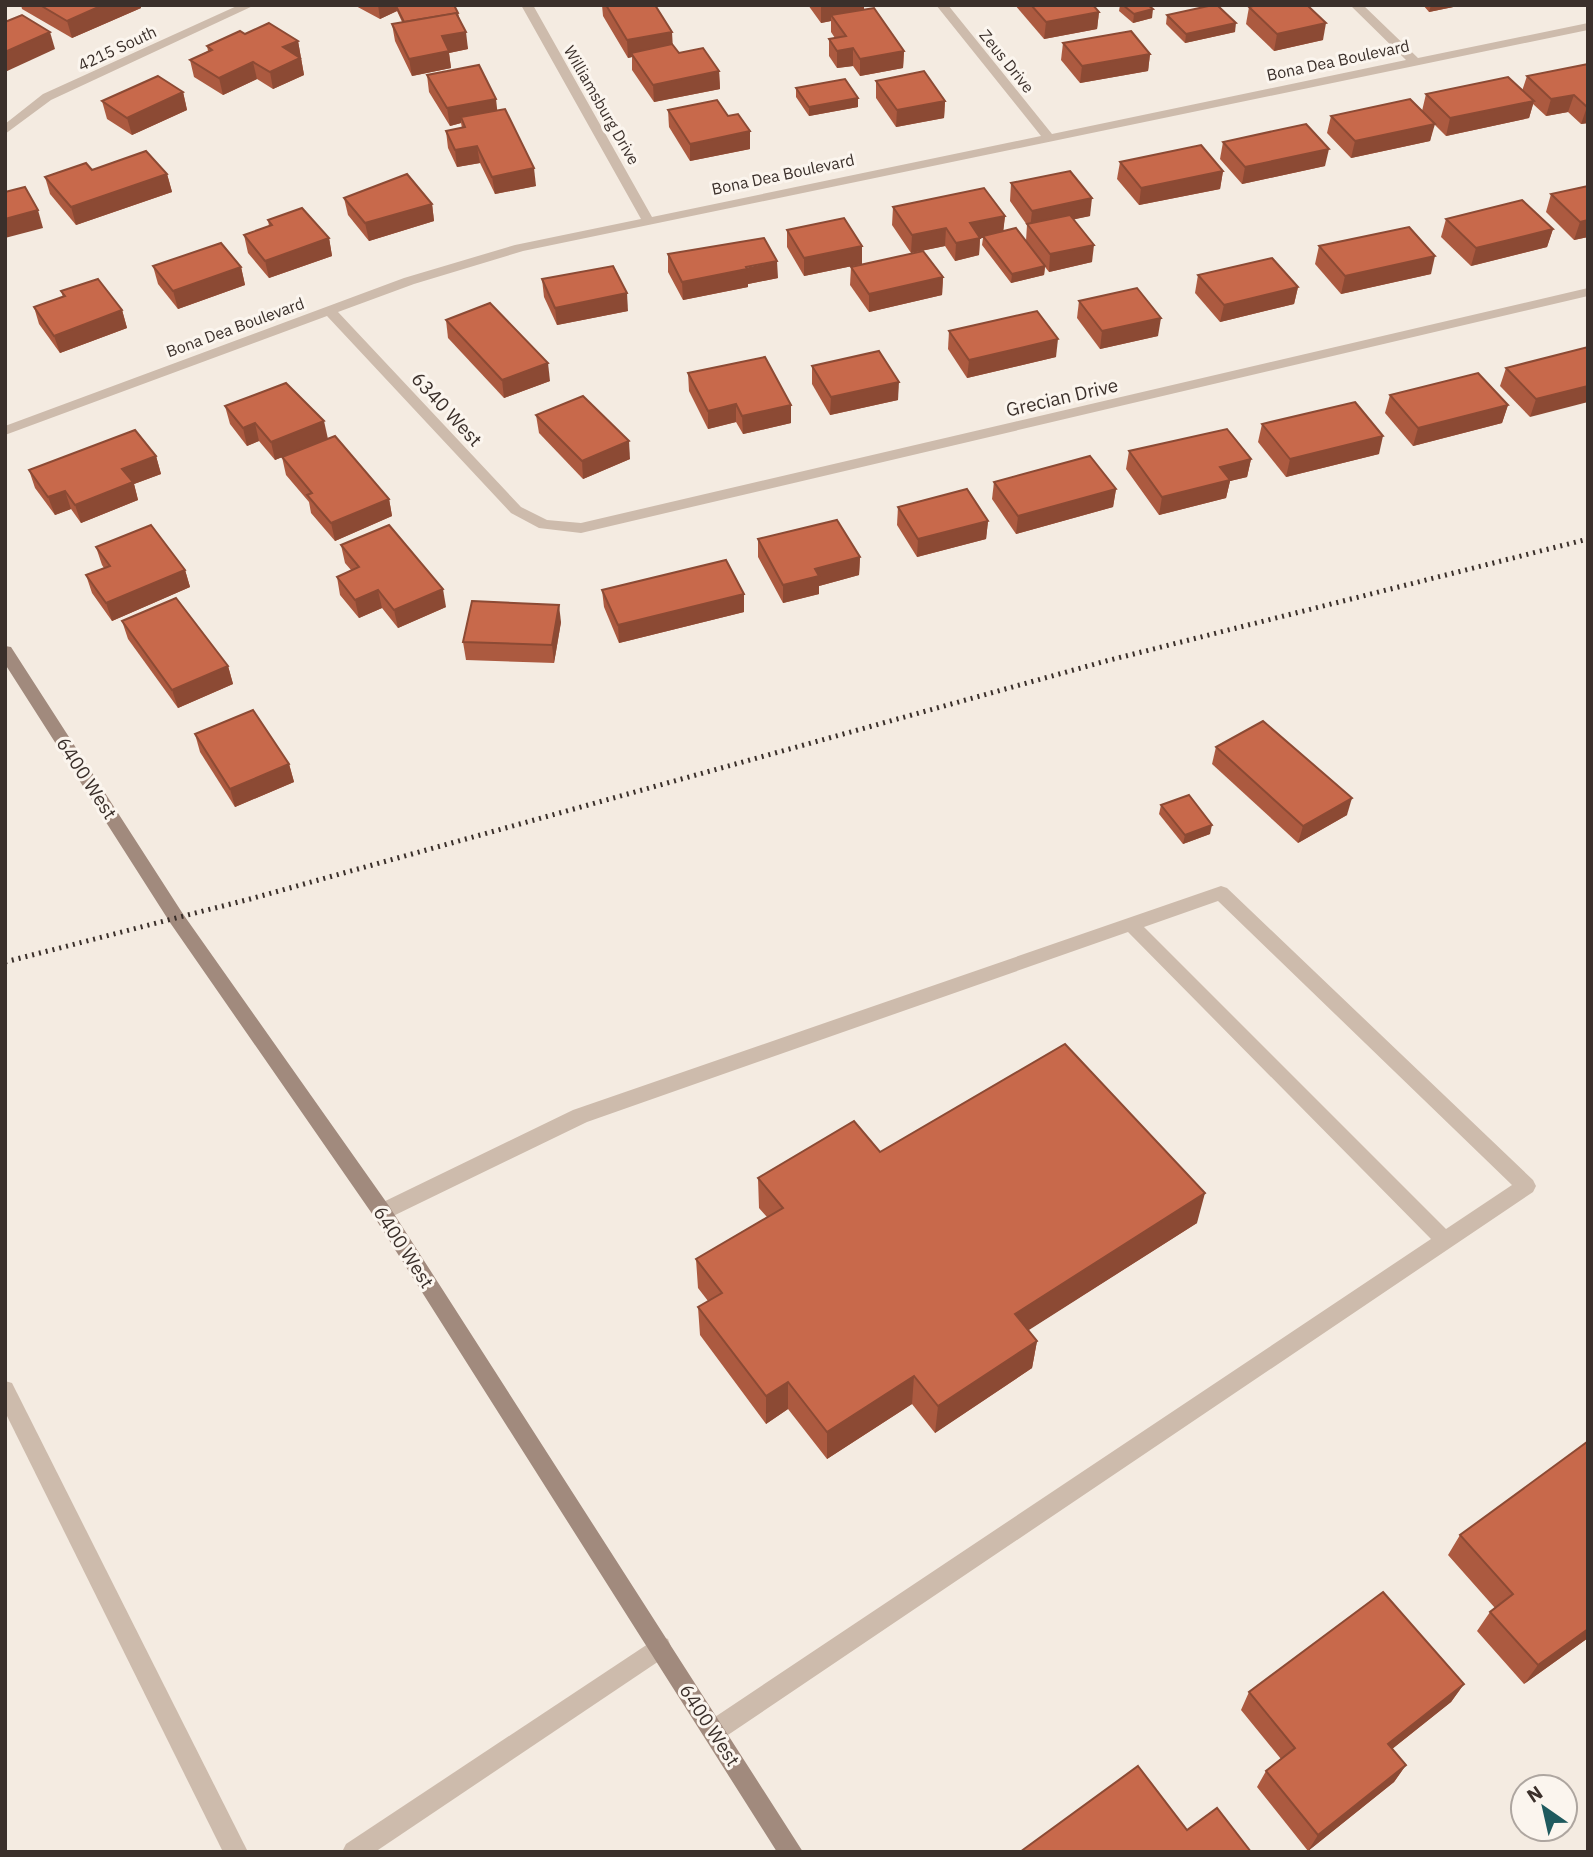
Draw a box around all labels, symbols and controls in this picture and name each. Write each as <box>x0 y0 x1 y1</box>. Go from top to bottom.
street label: 4215 South <box>75 21 159 75</box>
street label: Zeus Drive <box>975 25 1039 97</box>
street label: Bona Dea Boulevard <box>1265 35 1411 85</box>
street label: Williamsburg Drive <box>560 42 644 168</box>
street label: Bona Dea Boulevard <box>710 149 856 199</box>
street label: Bona Dea Boulevard <box>163 293 307 361</box>
street label: 6340 West <box>407 367 487 451</box>
street label: Grecian Drive <box>1004 372 1120 422</box>
street label: 6400 West <box>52 732 122 824</box>
street label: 6400 West <box>369 1201 439 1293</box>
street label: 6400 West <box>675 1679 745 1771</box>
north arrow <box>1509 1773 1579 1843</box>
text: N <box>1522 1780 1547 1808</box>

